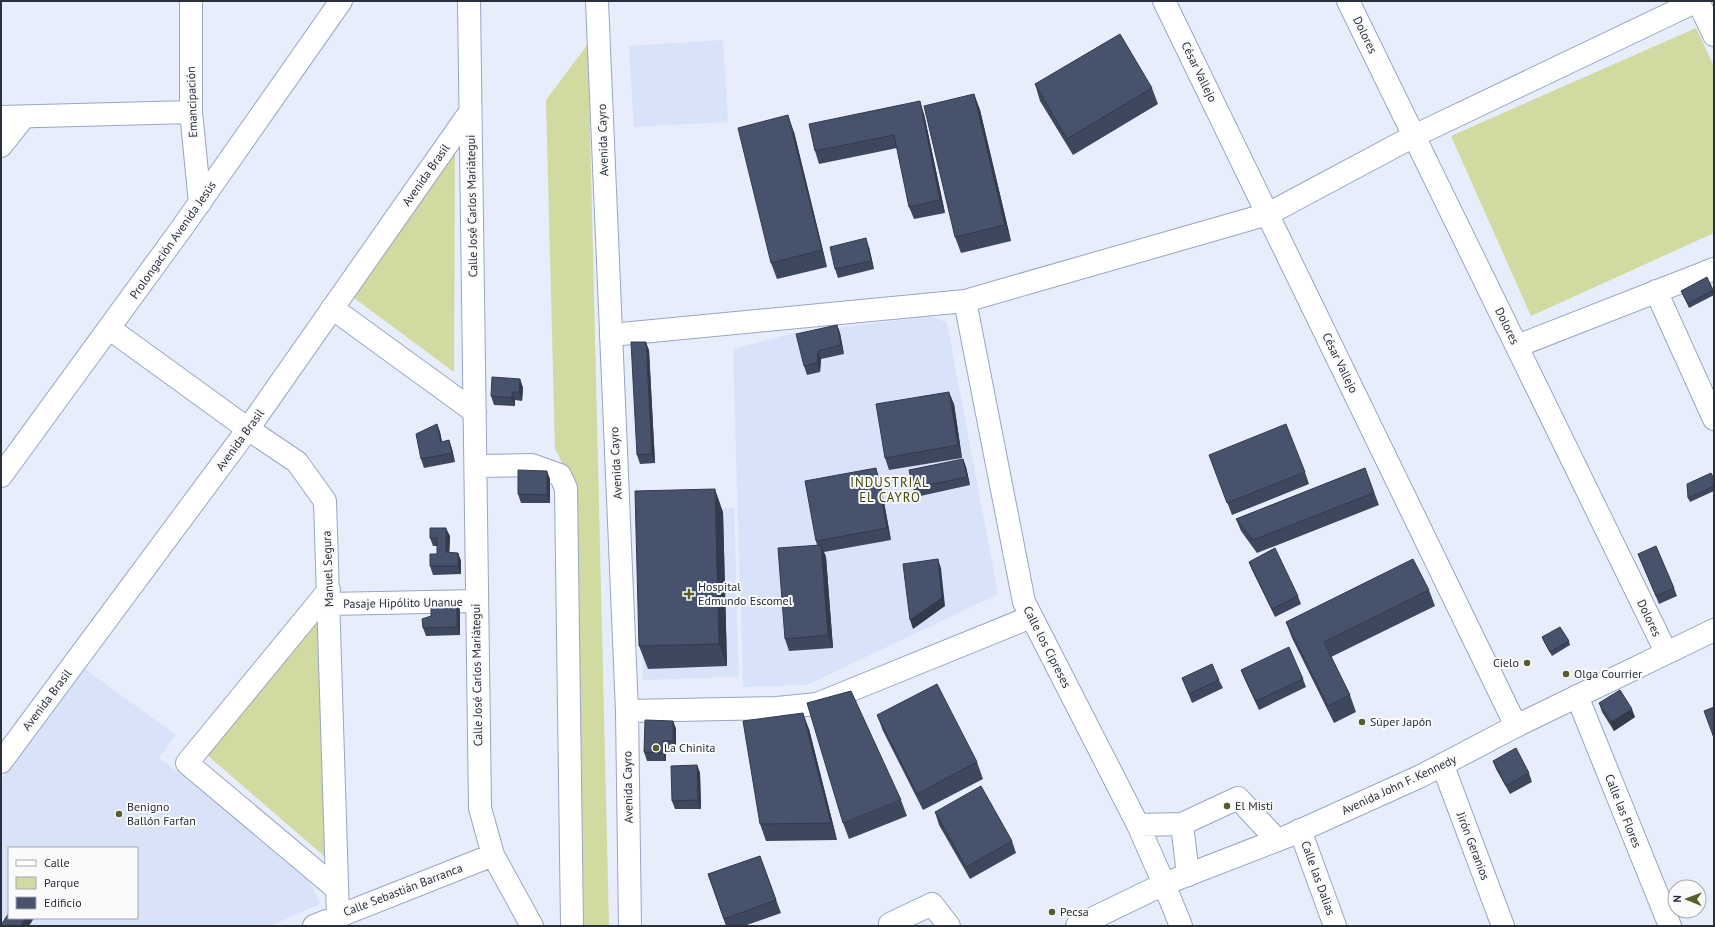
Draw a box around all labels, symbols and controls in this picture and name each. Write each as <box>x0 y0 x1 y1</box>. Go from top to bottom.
street label: Dolores <box>1350 14 1381 56</box>
street label: César Vallejo <box>1178 39 1221 104</box>
street label: Emancipación <box>183 66 200 138</box>
street label: Avenida Cayro <box>594 104 611 176</box>
street label: Calle José Carlos Mariátegui <box>463 134 480 278</box>
street label: Avenida Brasil <box>399 140 453 209</box>
street label: Prolongación Avenida Jesús <box>126 178 219 301</box>
street label: Dolores <box>1492 305 1523 347</box>
street label: César Vallejo <box>1319 330 1362 395</box>
street label: Avenida Brasil <box>212 406 267 473</box>
street label: Avenida Cayro <box>606 426 625 500</box>
district label: INDUSTRIAL EL CAYRO <box>850 474 930 506</box>
street label: Manuel Segura <box>319 530 336 608</box>
place label: Hospital Edmundo Escomel <box>698 579 793 608</box>
marker: Hospital Edmundo Escomel <box>683 588 695 600</box>
street label: Pasaje Hipólito Unanue <box>343 594 463 611</box>
street label: Dolores <box>1634 597 1665 639</box>
street label: Calle José Carlos Mariátegui <box>468 603 485 747</box>
street label: Calle los Cipreses <box>1020 603 1075 690</box>
place label: Cielo <box>1493 655 1519 670</box>
marker: Cielo <box>1522 658 1532 668</box>
street label: Avenida Brasil <box>19 666 75 733</box>
place label: Olga Courrier <box>1574 666 1642 681</box>
marker: Olga Courrier <box>1561 669 1571 679</box>
place label: Súper Japón <box>1370 714 1432 729</box>
marker: Súper Japón <box>1357 717 1367 727</box>
place label: La Chinita <box>664 740 716 755</box>
marker: La Chinita <box>651 743 661 753</box>
street label: Avenida Cayro <box>619 751 636 823</box>
street label: Avenida John F. Kennedy <box>1339 751 1459 818</box>
street label: Calle las Flores <box>1602 772 1645 850</box>
place label: El Misti <box>1235 798 1273 813</box>
place label: Benigno Ballón Farfan <box>127 799 196 828</box>
marker: El Misti <box>1222 801 1232 811</box>
marker: Benigno Ballón Farfan <box>114 809 124 819</box>
street label: Jirón Geranios <box>1453 809 1493 882</box>
street label: Calle las Dalias <box>1298 839 1339 917</box>
legend <box>8 847 138 919</box>
text: Calle <box>44 855 70 870</box>
street label: Calle Sebastián Barranca <box>341 860 465 919</box>
text: Parque <box>44 875 79 890</box>
north arrow <box>1667 879 1707 919</box>
text: Edificio <box>44 895 82 910</box>
text: N <box>1670 895 1684 903</box>
place label: Pecsa <box>1060 904 1089 919</box>
marker: Pecsa <box>1047 907 1057 917</box>

